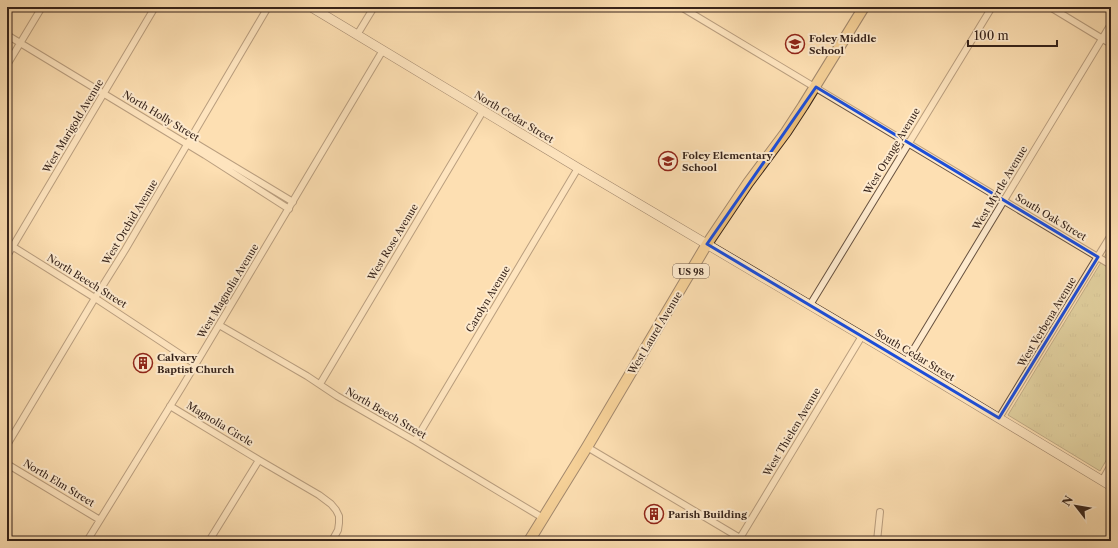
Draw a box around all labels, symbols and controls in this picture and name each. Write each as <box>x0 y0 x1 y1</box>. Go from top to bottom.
scale bar <box>968 22 1057 48</box>
text: 100 m <box>974 28 1009 43</box>
place label: Foley Middle School <box>809 32 876 57</box>
school or university icon: Foley Middle School <box>784 33 806 55</box>
street label: West Marigold Avenue <box>39 76 106 176</box>
street label: North Holly Street <box>120 88 202 144</box>
street label: North Cedar Street <box>472 88 557 146</box>
street label: West Orange Avenue <box>860 105 923 198</box>
street label: West Myrtle Avenue <box>969 143 1030 233</box>
place label: Foley Elementary School <box>682 149 774 174</box>
school or university icon: Foley Elementary School <box>657 150 679 172</box>
street label: West Orchid Avenue <box>99 177 161 268</box>
street label: South Oak Street <box>1013 191 1089 244</box>
street label: West Rose Avenue <box>364 201 421 284</box>
street label: West Magnolia Avenue <box>194 241 262 342</box>
street label: North Beech Street <box>45 251 130 311</box>
street label: Carolyn Avenue <box>463 263 513 335</box>
road number: US 98 <box>673 264 709 278</box>
street label: West Verbena Avenue <box>1014 274 1079 370</box>
street label: West Laurel Avenue <box>625 289 685 378</box>
street label: South Cedar Street <box>873 326 958 384</box>
place label: Calvary Baptist Church <box>157 351 234 376</box>
building icon: Calvary Baptist Church <box>132 352 154 374</box>
street label: North Beech Street <box>343 384 429 442</box>
street label: West Thielen Avenue <box>760 385 824 479</box>
street label: Magnolia Circle <box>184 399 256 449</box>
street label: North Elm Street <box>21 457 97 510</box>
north arrow <box>1056 486 1096 526</box>
text: N <box>1059 493 1076 509</box>
building icon: Parish Building <box>643 503 665 525</box>
place label: Parish Building <box>668 508 747 521</box>

